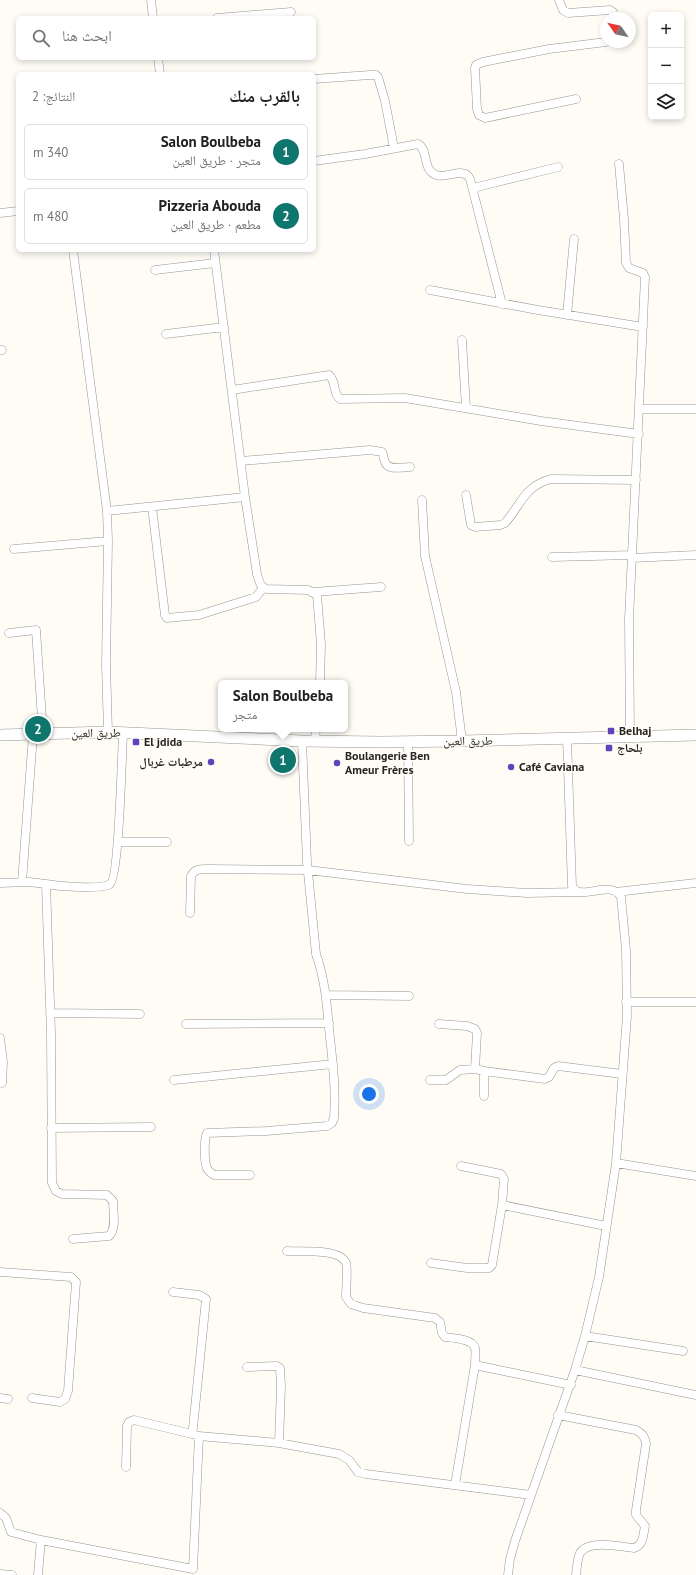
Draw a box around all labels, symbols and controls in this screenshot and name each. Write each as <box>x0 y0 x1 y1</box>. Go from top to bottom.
north arrow <box>600 12 636 48</box>
map controls <box>648 12 684 120</box>
button: + <box>648 12 684 48</box>
search box <box>16 16 316 60</box>
text: ابحث هنا <box>62 26 112 45</box>
icon: search <box>30 27 52 49</box>
button: − <box>648 48 684 84</box>
button: layers <box>648 84 684 120</box>
text: بالقرب منك <box>229 85 300 107</box>
text: النتائج: 2 <box>32 88 75 105</box>
text: Salon Boulbeba <box>161 132 261 151</box>
text: 340 m <box>33 144 68 161</box>
text: 1 <box>282 144 290 161</box>
text: متجر · طريق العين <box>172 152 261 169</box>
text: Pizzeria Abouda <box>158 196 261 215</box>
text: 480 m <box>33 208 68 225</box>
text: 2 <box>282 208 290 225</box>
text: مطعم · طريق العين <box>171 216 261 233</box>
popup <box>218 680 348 732</box>
text: Salon Boulbeba <box>233 686 333 705</box>
text: متجر <box>233 706 257 723</box>
pin: 2 <box>25 714 51 744</box>
place label: Belhaj <box>619 723 651 738</box>
street label: طريق العين <box>71 725 121 741</box>
marker: Belhaj <box>606 726 616 736</box>
street label: طريق العين <box>443 733 493 749</box>
place label: El jdida <box>144 734 182 749</box>
marker: El jdida <box>131 737 141 747</box>
place label: بلحاج <box>617 740 642 756</box>
marker: بلحاج <box>604 743 614 753</box>
pin: 1 <box>270 745 296 775</box>
place label: Boulangerie Ben Ameur Frères <box>345 748 430 777</box>
place label: مرطبات غربال <box>140 754 203 770</box>
marker: مرطبات غربال <box>206 757 216 767</box>
marker: Boulangerie Ben Ameur Frères <box>332 758 342 768</box>
place label: Café Caviana <box>519 759 584 774</box>
marker: Café Caviana <box>506 762 516 772</box>
your location <box>359 1084 379 1104</box>

